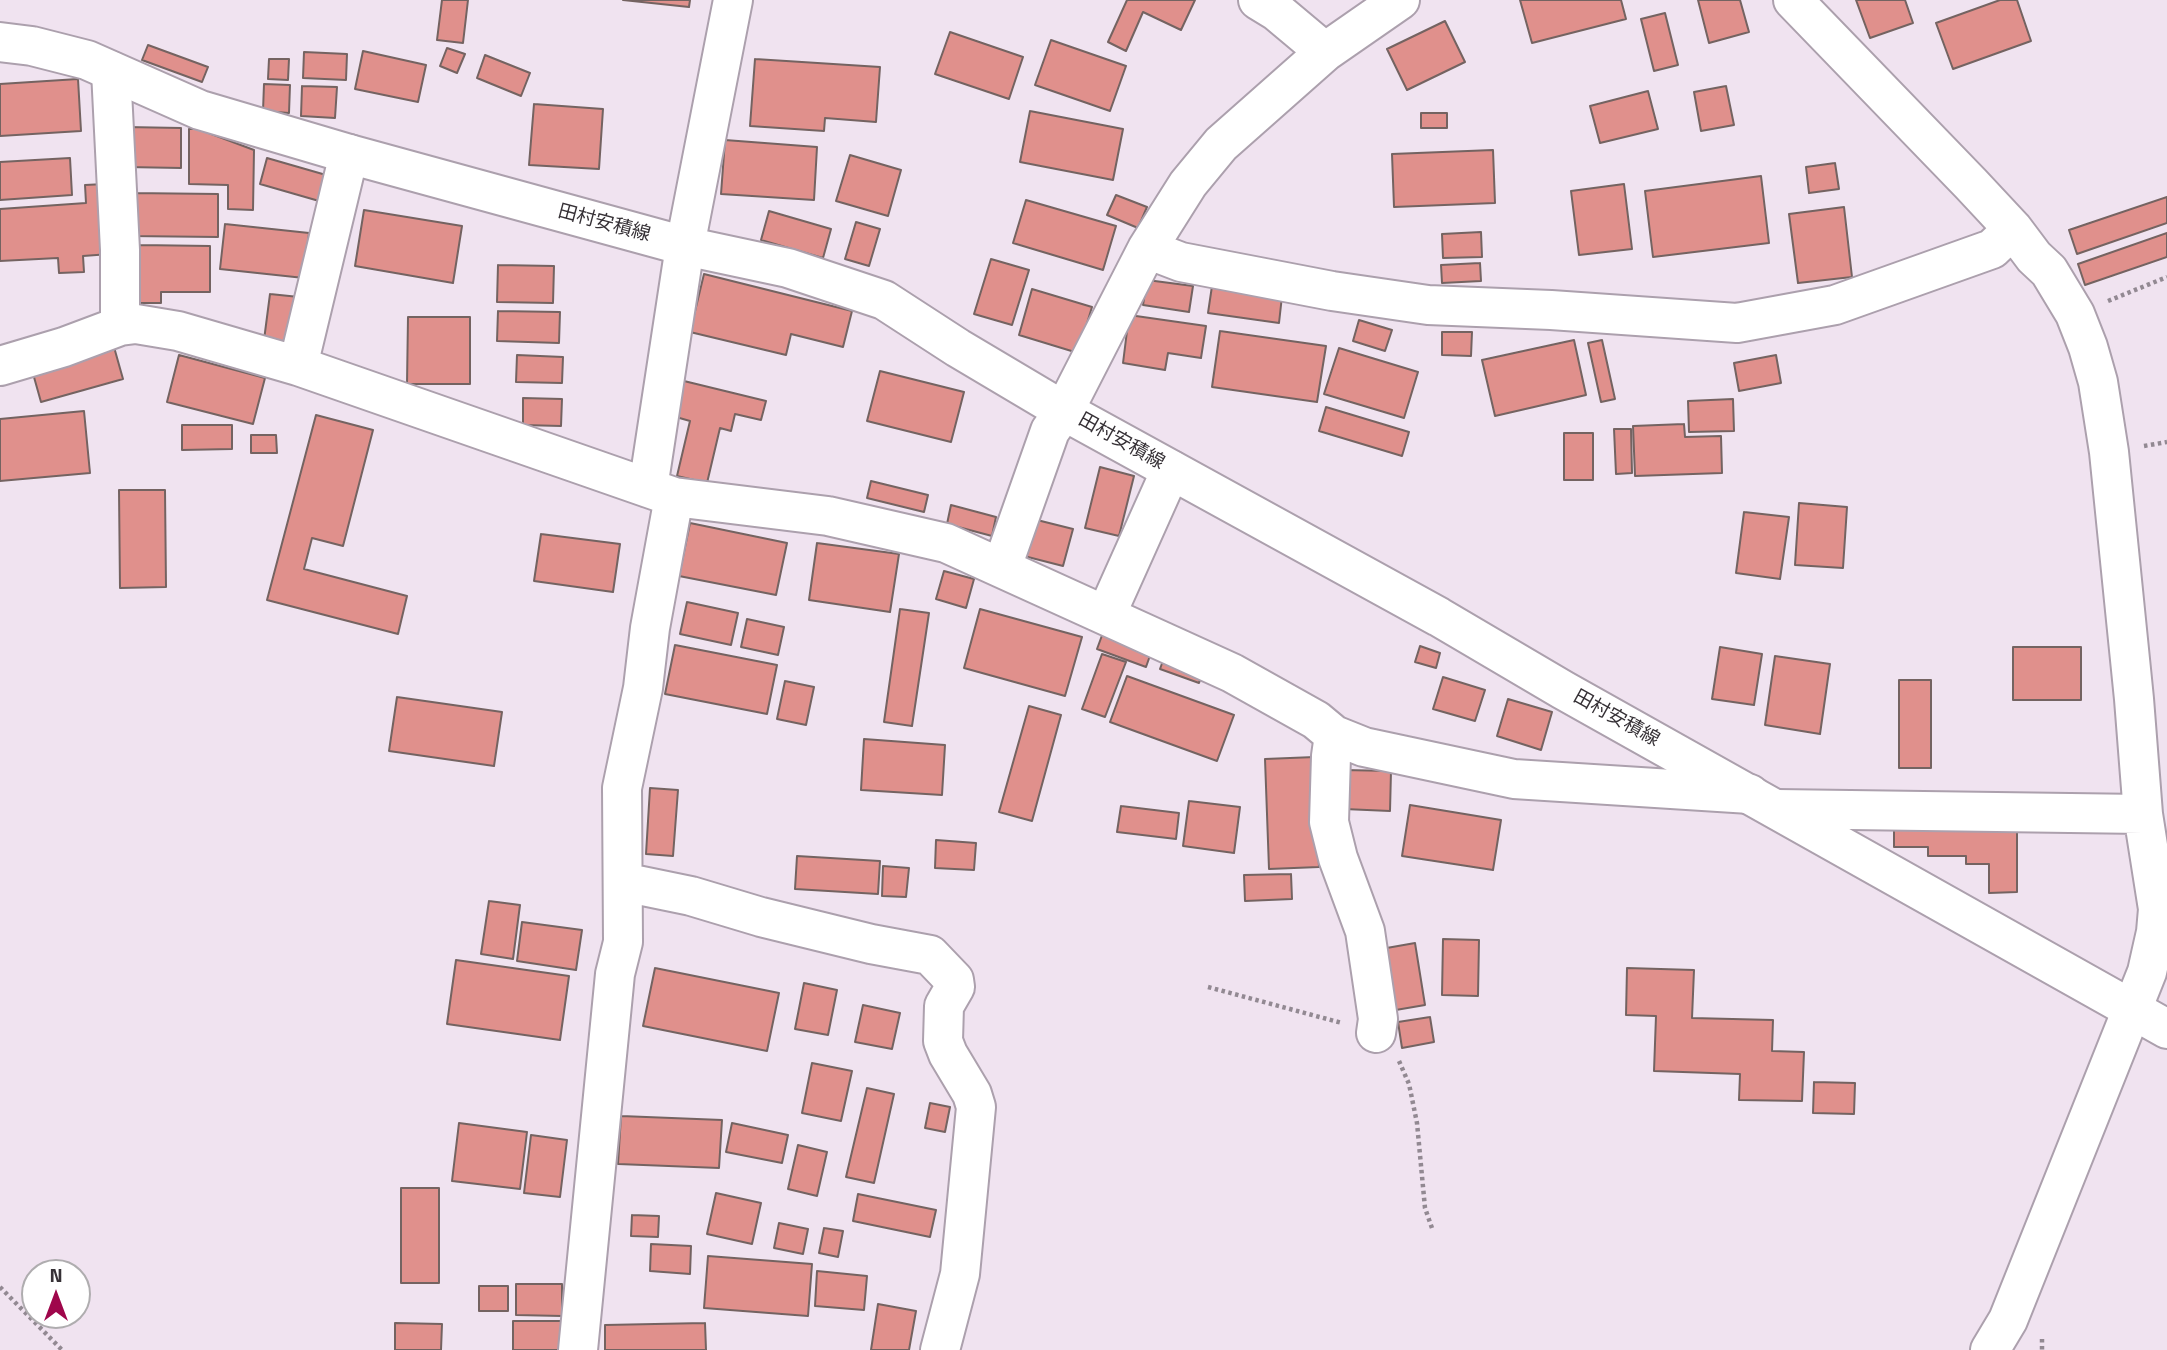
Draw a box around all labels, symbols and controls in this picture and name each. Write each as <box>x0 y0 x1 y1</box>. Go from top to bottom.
street label: 田村安積線 <box>555 201 653 247</box>
street label: 田村安積線 <box>1074 409 1168 475</box>
street label: 田村安積線 <box>1569 686 1663 752</box>
north arrow <box>21 1259 91 1329</box>
text: N <box>49 1260 63 1289</box>

